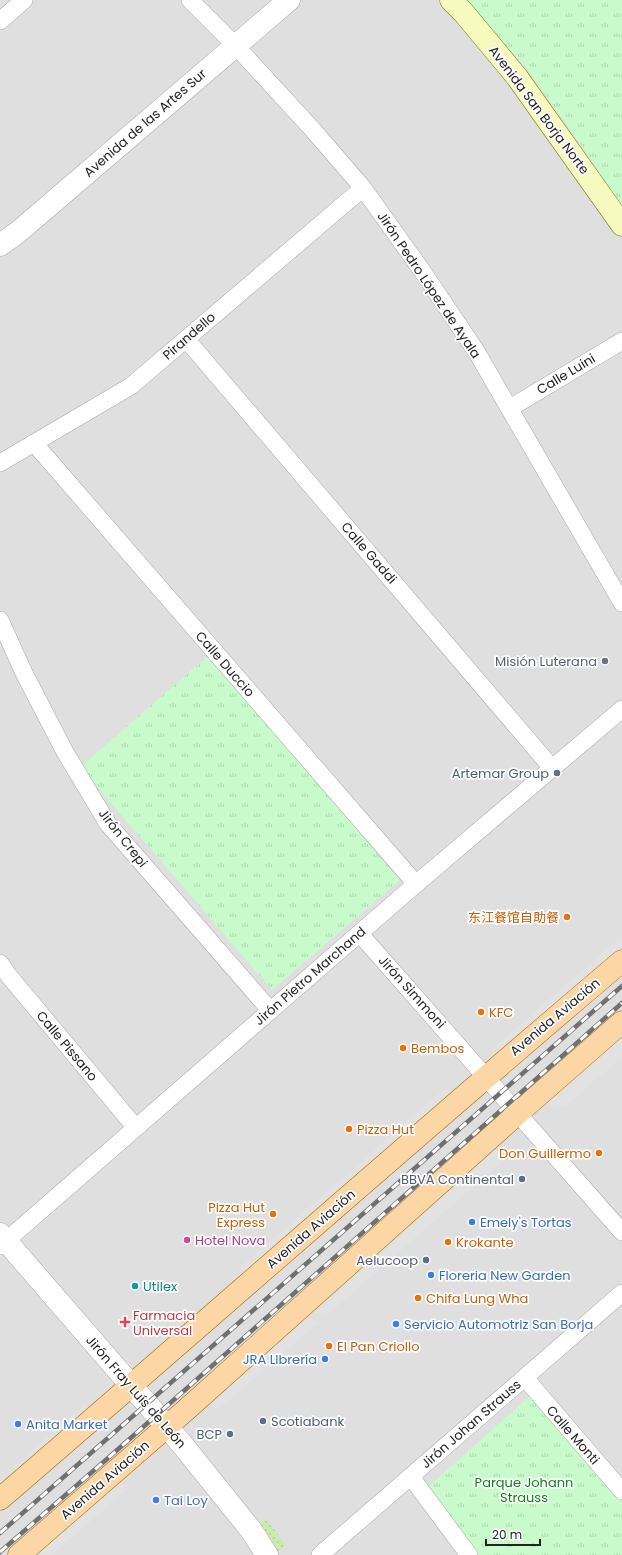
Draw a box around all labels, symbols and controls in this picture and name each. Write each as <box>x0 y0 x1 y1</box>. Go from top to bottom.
street label: Avenida San Borja Norte <box>484 42 594 178</box>
street label: Avenida de las Artes Sur <box>80 64 210 182</box>
street label: Jirón Pedro López de Ayala <box>373 208 485 362</box>
street label: Pirandello <box>159 308 219 364</box>
street label: Calle Luini <box>533 349 599 399</box>
street label: Calle Gaddi <box>337 518 401 588</box>
street label: Calle Duccio <box>191 627 259 701</box>
place label: Misión Luterana <box>495 652 597 671</box>
marker: Misión Luterana <box>600 656 610 666</box>
place label: Artemar Group <box>452 764 549 783</box>
marker: Artemar Group <box>552 768 562 778</box>
street label: Jirón Crepi <box>94 805 152 871</box>
place label: 东江餐馆自助餐 <box>468 908 559 927</box>
marker: 东江餐馆自助餐 <box>562 912 572 922</box>
street label: Jirón Pietro Marchand <box>250 922 370 1030</box>
street label: Jirón Simmoni <box>374 951 450 1033</box>
street label: Avenida Aviación <box>506 974 604 1060</box>
place label: KFC <box>489 1003 513 1022</box>
street label: Calle Pissano <box>32 1007 102 1085</box>
marker: KFC <box>476 1007 486 1017</box>
place label: Bembos <box>411 1039 465 1058</box>
marker: Bembos <box>398 1043 408 1053</box>
place label: Pizza Hut <box>357 1120 414 1139</box>
marker: Pizza Hut <box>344 1124 354 1134</box>
place label: Don Guillermo <box>499 1144 591 1163</box>
marker: Don Guillermo <box>594 1148 604 1158</box>
place label: BBVA Continental <box>401 1170 514 1189</box>
marker: BBVA Continental <box>517 1174 527 1184</box>
street label: Avenida Aviación <box>262 1185 360 1273</box>
place label: Pizza Hut Express <box>208 1198 265 1232</box>
marker: Pizza Hut Express <box>268 1209 278 1219</box>
place label: Emely's Tortas <box>480 1213 572 1232</box>
marker: Emely's Tortas <box>467 1217 477 1227</box>
place label: Hotel Nova <box>195 1231 265 1250</box>
place label: Krokante <box>456 1233 514 1252</box>
marker: Hotel Nova <box>182 1235 192 1245</box>
marker: Krokante <box>443 1237 453 1247</box>
place label: Aelucoop <box>356 1251 418 1270</box>
marker: Aelucoop <box>421 1255 431 1265</box>
place label: Floreria New Garden <box>439 1266 571 1285</box>
marker: Floreria New Garden <box>426 1270 436 1280</box>
place label: Utilex <box>143 1277 178 1296</box>
marker: Utilex <box>130 1281 140 1291</box>
place label: Chifa Lung Wha <box>426 1289 528 1308</box>
marker: Chifa Lung Wha <box>413 1293 423 1303</box>
place label: Farmacia Universal <box>133 1306 195 1340</box>
place label: Servicio Automotriz San Borja <box>404 1315 593 1334</box>
marker: Farmacia Universal <box>120 1317 130 1327</box>
marker: Servicio Automotriz San Borja <box>391 1319 401 1329</box>
street label: Jirón Fray Luís de León <box>82 1331 190 1453</box>
place label: El Pan Criollo <box>337 1337 420 1356</box>
marker: El Pan Criollo <box>324 1341 334 1351</box>
place label: JRA LIbrería <box>243 1350 317 1369</box>
marker: JRA LIbrería <box>320 1354 330 1364</box>
street label: Jirón Johan Strauss <box>417 1375 525 1473</box>
street label: Calle Monti <box>542 1401 604 1469</box>
place label: Scotiabank <box>271 1412 344 1431</box>
place label: Anita Market <box>26 1415 108 1434</box>
marker: Scotiabank <box>258 1416 268 1426</box>
marker: Anita Market <box>13 1419 23 1429</box>
place label: BCP <box>196 1425 222 1444</box>
marker: BCP <box>225 1429 235 1439</box>
street label: Avenida Aviación <box>56 1436 154 1524</box>
park label: Parque Johann Strauss <box>475 1473 573 1507</box>
place label: Tai Loy <box>164 1491 208 1510</box>
marker: Tai Loy <box>151 1495 161 1505</box>
scale bar <box>486 1521 540 1547</box>
text: 20 m <box>492 1526 522 1543</box>

